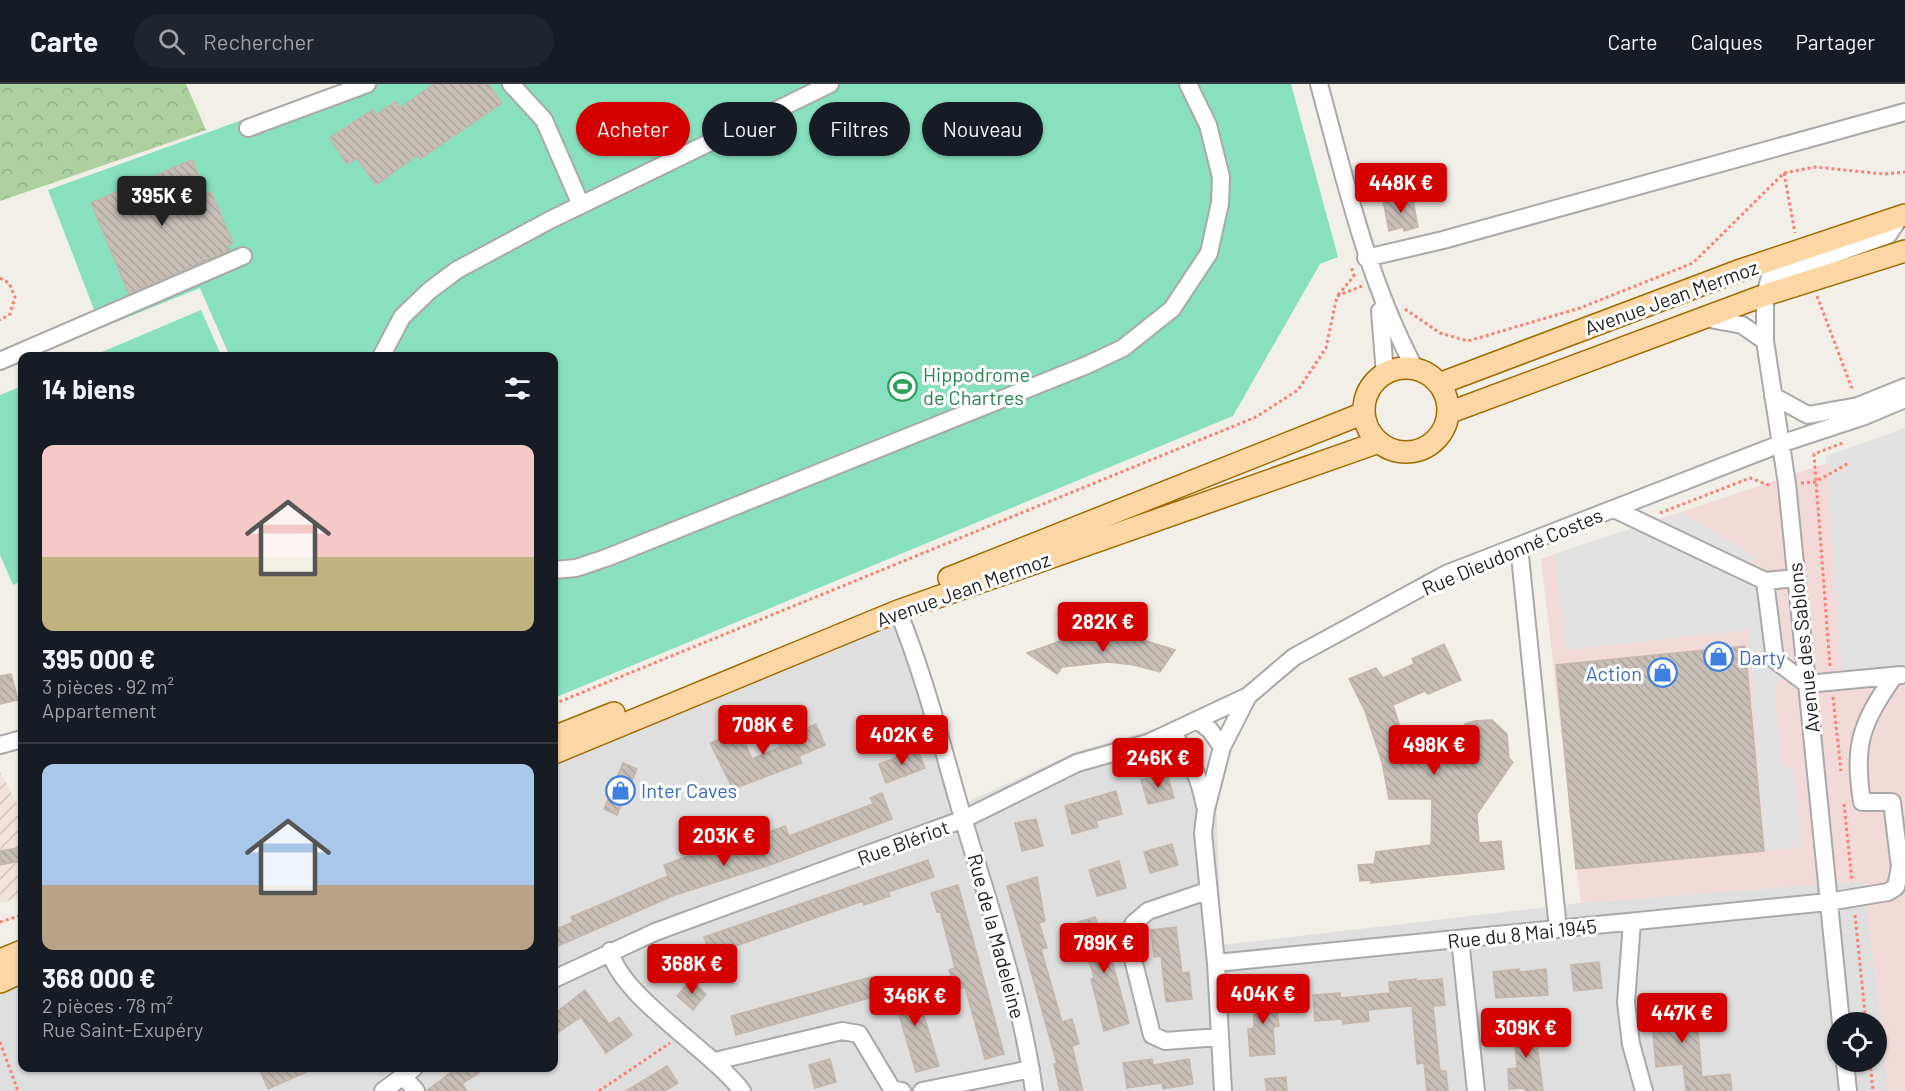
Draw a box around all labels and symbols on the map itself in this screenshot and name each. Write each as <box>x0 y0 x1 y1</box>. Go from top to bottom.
pin: 448K € <box>1352 163 1450 214</box>
pin: 395K € <box>113 176 211 227</box>
street label: Avenue Jean Mermoz <box>1581 254 1761 340</box>
place label: Hippodrome de Chartres <box>923 362 1030 409</box>
sports icon: Hippodrome de Chartres <box>886 370 918 402</box>
street label: Rue Dieudonné Costes <box>1418 502 1606 600</box>
street label: Avenue Jean Mermoz <box>873 546 1053 632</box>
street label: Avenue des Sablons <box>1782 562 1824 734</box>
pin: 282K € <box>1054 602 1152 653</box>
shop icon: Darty <box>1702 641 1734 673</box>
place label: Darty <box>1739 645 1786 669</box>
shop icon: Action <box>1647 657 1679 689</box>
place label: Action <box>1586 661 1642 685</box>
pin: 708K € <box>714 705 812 756</box>
pin: 402K € <box>853 715 951 766</box>
pin: 498K € <box>1385 725 1483 776</box>
pin: 246K € <box>1109 738 1207 789</box>
shop icon: Inter Caves <box>604 774 636 806</box>
place label: Inter Caves <box>641 778 737 802</box>
street label: Rue Blériot <box>854 814 952 870</box>
pin: 203K € <box>675 816 773 867</box>
street label: Rue de la Madeleine <box>963 851 1031 1021</box>
street label: Rue du 8 Mai 1945 <box>1446 913 1598 953</box>
pin: 789K € <box>1055 923 1153 974</box>
pin: 368K € <box>643 944 741 995</box>
pin: 404K € <box>1214 974 1312 1025</box>
pin: 346K € <box>866 976 964 1027</box>
pin: 447K € <box>1633 993 1731 1044</box>
pin: 309K € <box>1477 1008 1575 1059</box>

